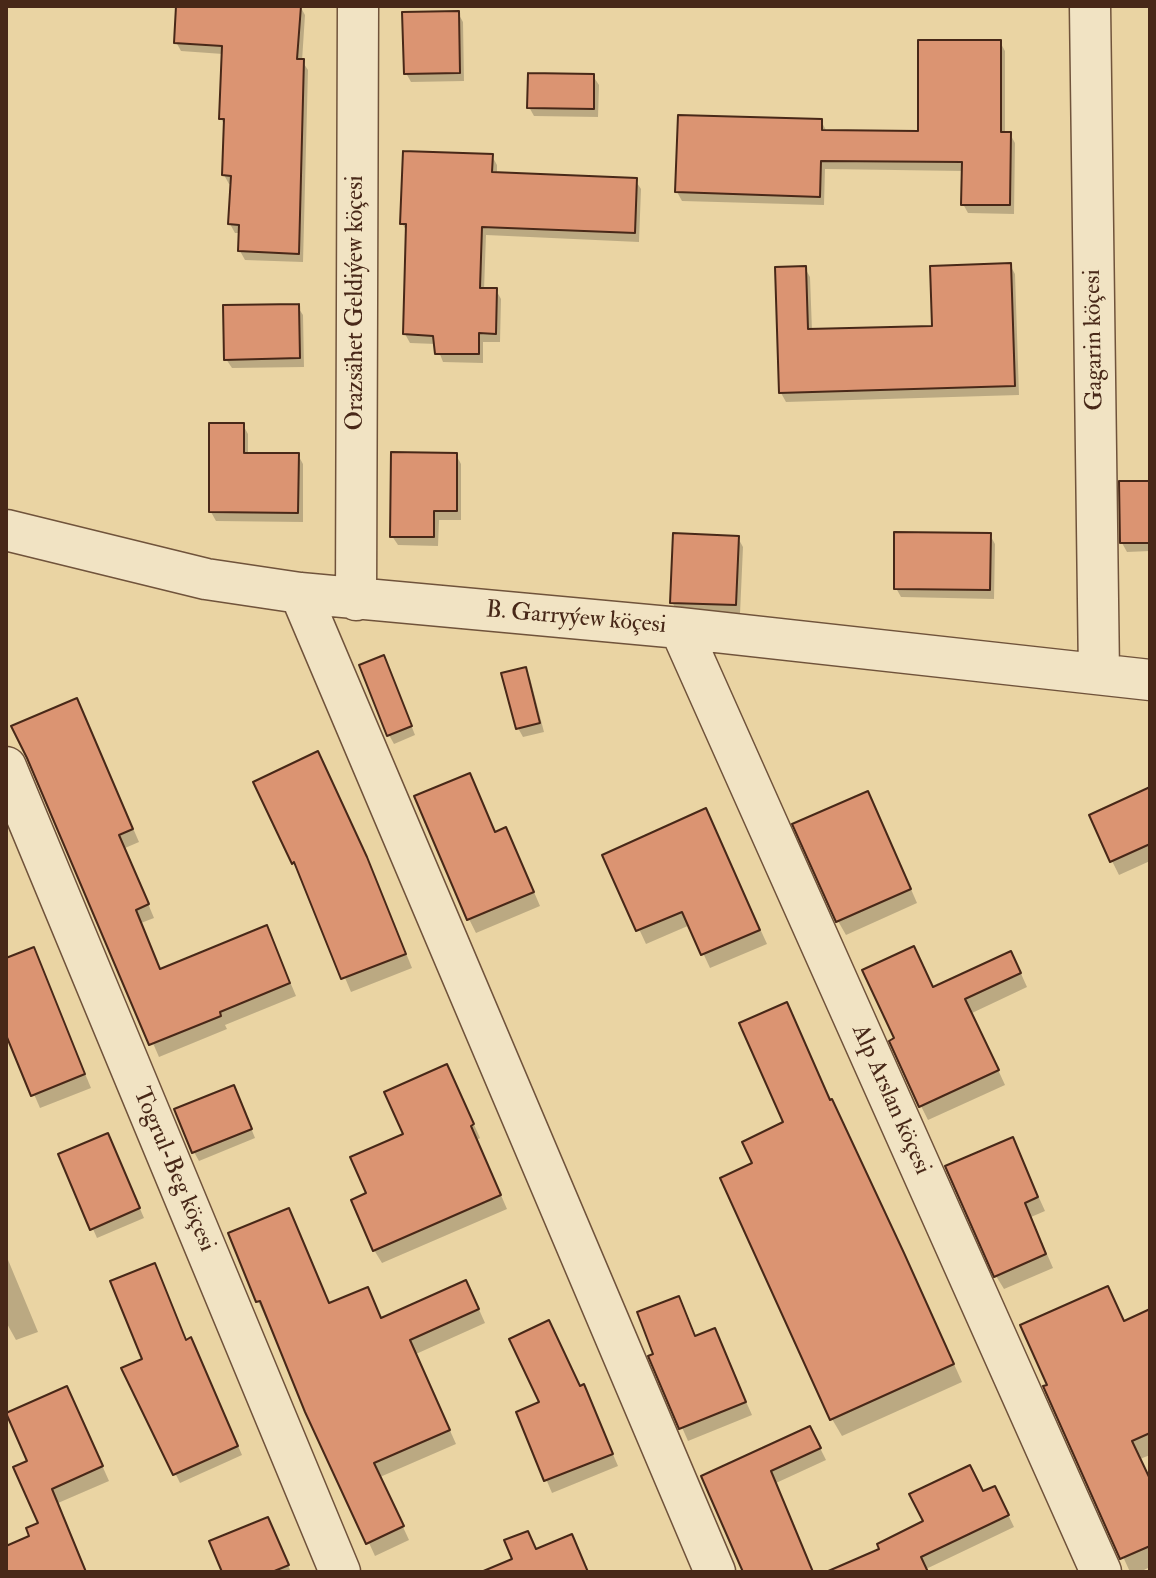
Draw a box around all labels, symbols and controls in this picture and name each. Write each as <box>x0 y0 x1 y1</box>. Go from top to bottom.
street label: Orazsähet Geldiýew köçesi <box>343 175 371 431</box>
street label: Gagarin köçesi <box>1079 269 1111 411</box>
street label: B. Garryýew köçesi <box>485 597 667 641</box>
street label: Alp Arslan köçesi <box>844 1020 936 1180</box>
street label: Togrul-Beg köçesi <box>125 1084 221 1256</box>

